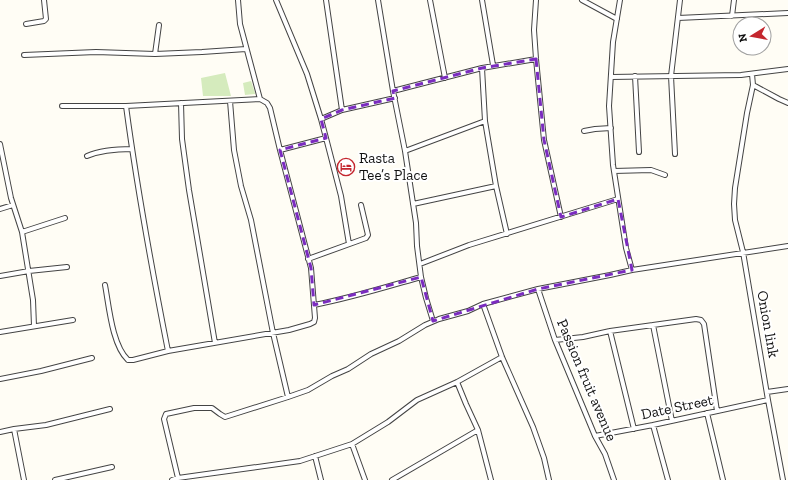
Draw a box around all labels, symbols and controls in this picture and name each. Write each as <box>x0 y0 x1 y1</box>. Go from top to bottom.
north arrow <box>732 16 772 56</box>
text: N <box>735 32 750 43</box>
place label: Rasta Tee’s Place <box>359 149 428 184</box>
hotel icon: Rasta Tee’s Place <box>336 157 356 177</box>
street label: Onion link <box>753 289 783 359</box>
street label: Passion fruit avenue <box>553 316 621 444</box>
street label: Date Street <box>639 390 715 423</box>

